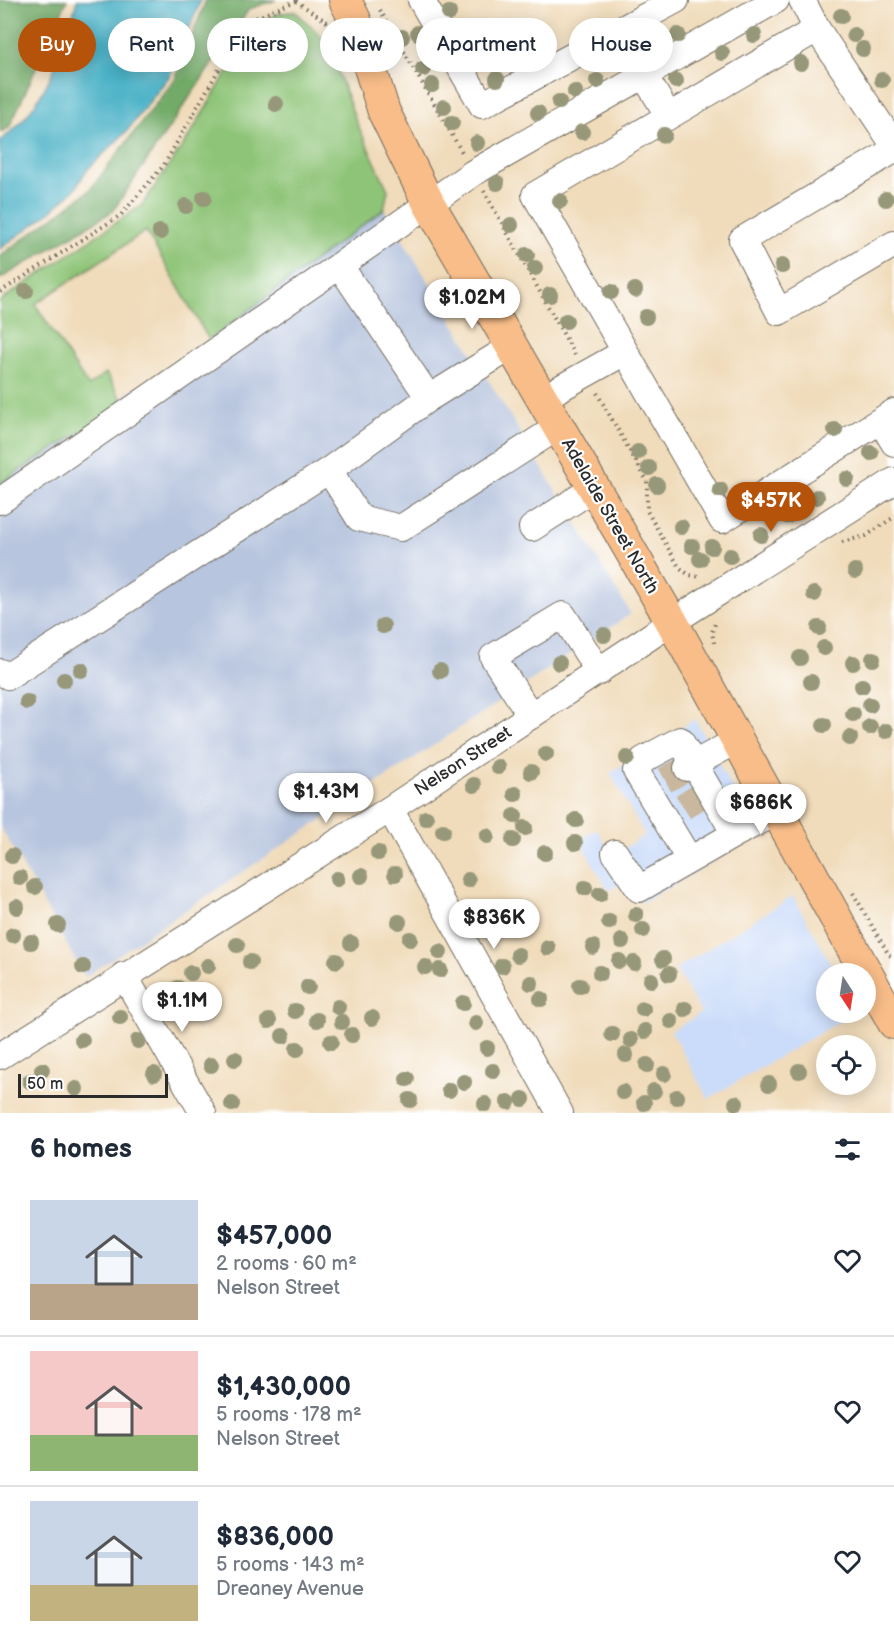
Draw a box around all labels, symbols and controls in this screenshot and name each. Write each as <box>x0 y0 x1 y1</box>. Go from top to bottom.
chip: Buy <box>18 18 96 72</box>
chip: Rent <box>108 18 195 72</box>
chip: Filters <box>207 18 308 72</box>
chip: New <box>320 18 404 72</box>
chip: Apartment <box>416 18 557 72</box>
chip: House <box>569 18 673 72</box>
pin: $1.02M <box>423 279 521 330</box>
text: $1.02M <box>438 286 506 310</box>
street label: Adelaide Street North <box>557 435 663 597</box>
pin: $457K <box>729 482 813 533</box>
text: $457K <box>740 489 802 513</box>
street label: Nelson Street <box>411 722 516 800</box>
pin: $1.43M <box>277 773 375 824</box>
text: $1.43M <box>293 780 359 804</box>
pin: $686K <box>719 784 803 835</box>
text: $686K <box>729 791 793 815</box>
pin: $836K <box>452 899 536 950</box>
text: $836K <box>463 906 525 930</box>
north arrow <box>816 963 876 1023</box>
map controls <box>816 963 876 1095</box>
pin: $1.1M <box>140 982 224 1033</box>
text: $1.1M <box>156 989 208 1013</box>
button: locate <box>816 1035 876 1095</box>
scale bar <box>18 1071 168 1098</box>
text: 50 m <box>27 1075 63 1094</box>
icon: filters <box>831 1133 864 1166</box>
text: 6 homes <box>30 1134 132 1165</box>
text: $457,000 <box>216 1221 332 1252</box>
icon: home <box>78 1224 150 1296</box>
icon: heart <box>831 1244 864 1277</box>
text: 2 rooms · 60 m² <box>216 1252 357 1276</box>
text: Nelson Street <box>216 1276 340 1300</box>
text: $1,430,000 <box>216 1372 351 1403</box>
icon: home <box>78 1375 150 1447</box>
icon: heart <box>831 1395 864 1428</box>
text: 5 rooms · 178 m² <box>216 1403 362 1427</box>
text: Nelson Street <box>216 1427 340 1451</box>
text: $836,000 <box>216 1522 334 1553</box>
icon: home <box>78 1525 150 1597</box>
icon: heart <box>831 1545 864 1578</box>
text: 5 rooms · 143 m² <box>216 1553 365 1577</box>
text: Dreaney Avenue <box>216 1577 364 1601</box>

